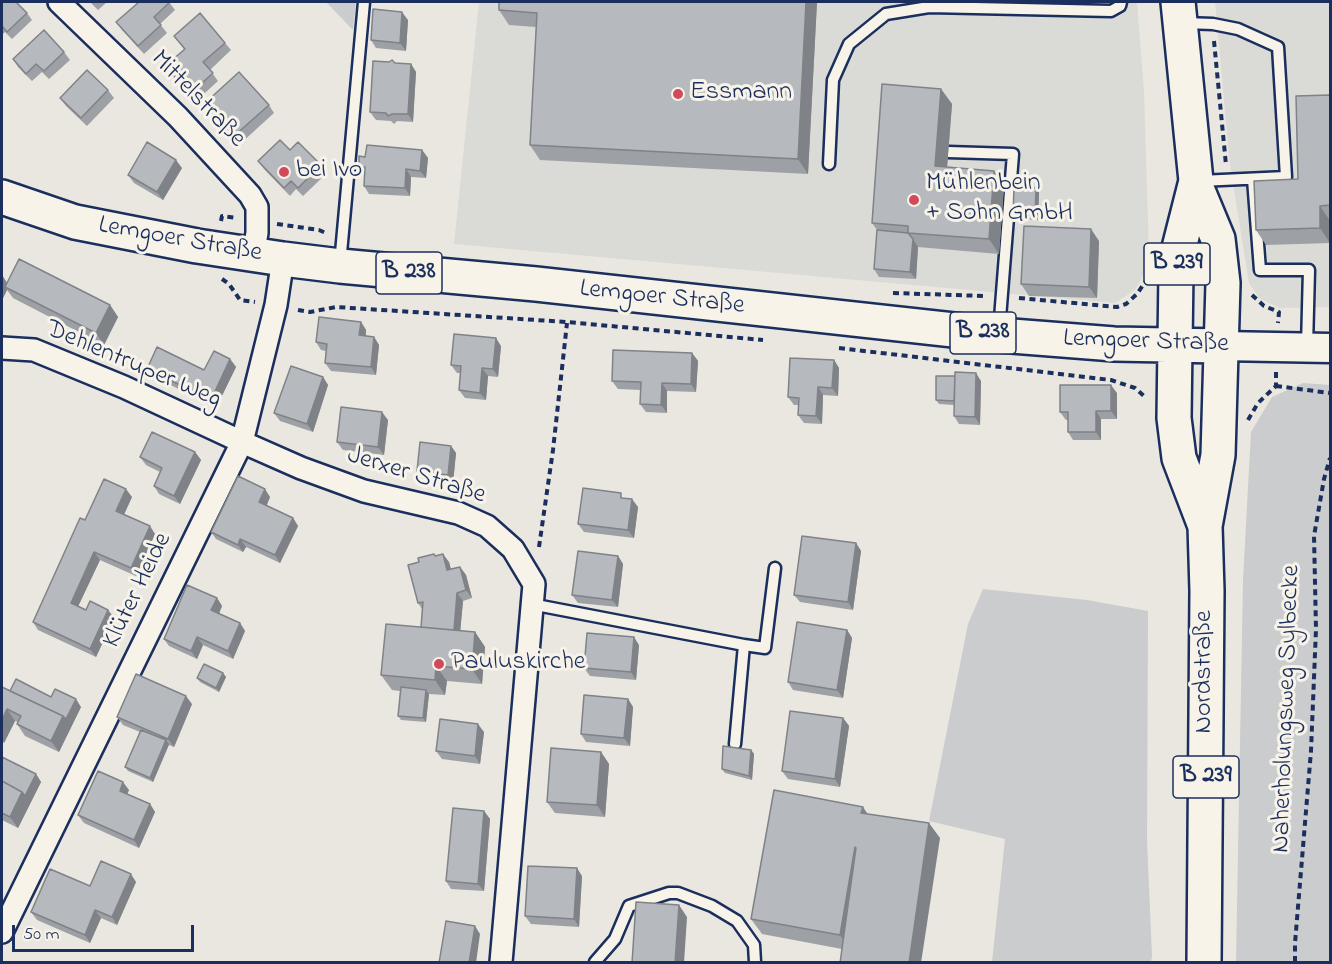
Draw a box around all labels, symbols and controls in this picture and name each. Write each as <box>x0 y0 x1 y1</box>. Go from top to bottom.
street label: Mittelstraße <box>143 45 251 155</box>
place label: Essmann <box>690 78 792 110</box>
marker: Essmann <box>671 87 685 101</box>
place label: bei Ivo <box>296 156 362 188</box>
marker: bei Ivo <box>277 165 291 179</box>
place label: Mühlenbein + Sohn GmbH <box>926 169 1073 230</box>
marker: Mühlenbein + Sohn GmbH <box>907 193 921 207</box>
street label: Lemgoer Straße <box>96 211 264 271</box>
road number: B 239 <box>1144 243 1210 285</box>
road number: B 238 <box>376 252 442 294</box>
street label: Lemgoer Straße <box>578 275 746 323</box>
road number: B 238 <box>950 312 1016 354</box>
street label: Dehlentruper Weg <box>41 315 225 417</box>
street label: Lemgoer Straße <box>1063 325 1229 361</box>
street label: Jerxer Straße <box>343 441 489 513</box>
street label: Klüter Heide <box>98 528 180 654</box>
street label: Naherholungsweg Sylbecke <box>1267 565 1309 853</box>
street label: Nordstraße <box>1190 610 1222 734</box>
place label: Pauluskirche <box>451 648 585 680</box>
marker: Pauluskirche <box>432 657 446 671</box>
road number: B 239 <box>1173 756 1239 798</box>
scale bar <box>15 913 196 951</box>
text: 50 m <box>23 922 60 948</box>

